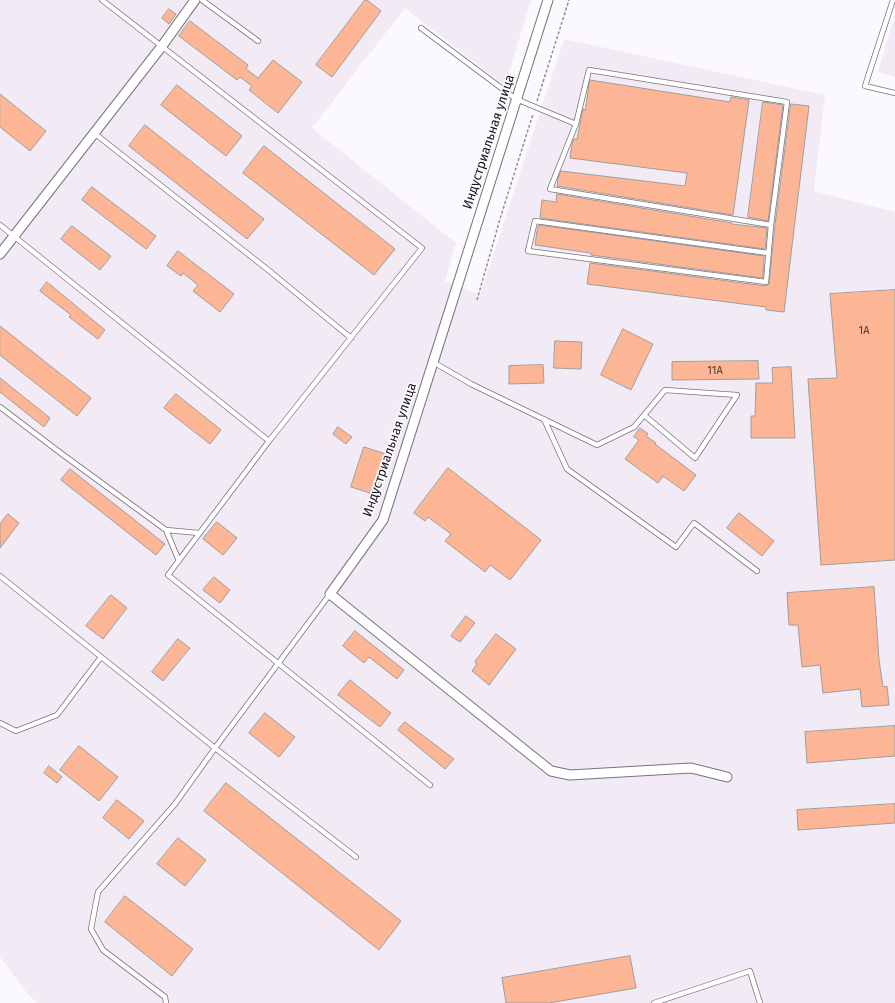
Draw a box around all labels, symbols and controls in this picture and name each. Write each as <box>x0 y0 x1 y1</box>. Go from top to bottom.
street label: Индустриальная улица <box>460 73 518 211</box>
house number: 1А <box>858 324 870 338</box>
house number: 11А <box>707 364 723 378</box>
street label: Индустриальная улица <box>360 381 420 519</box>

